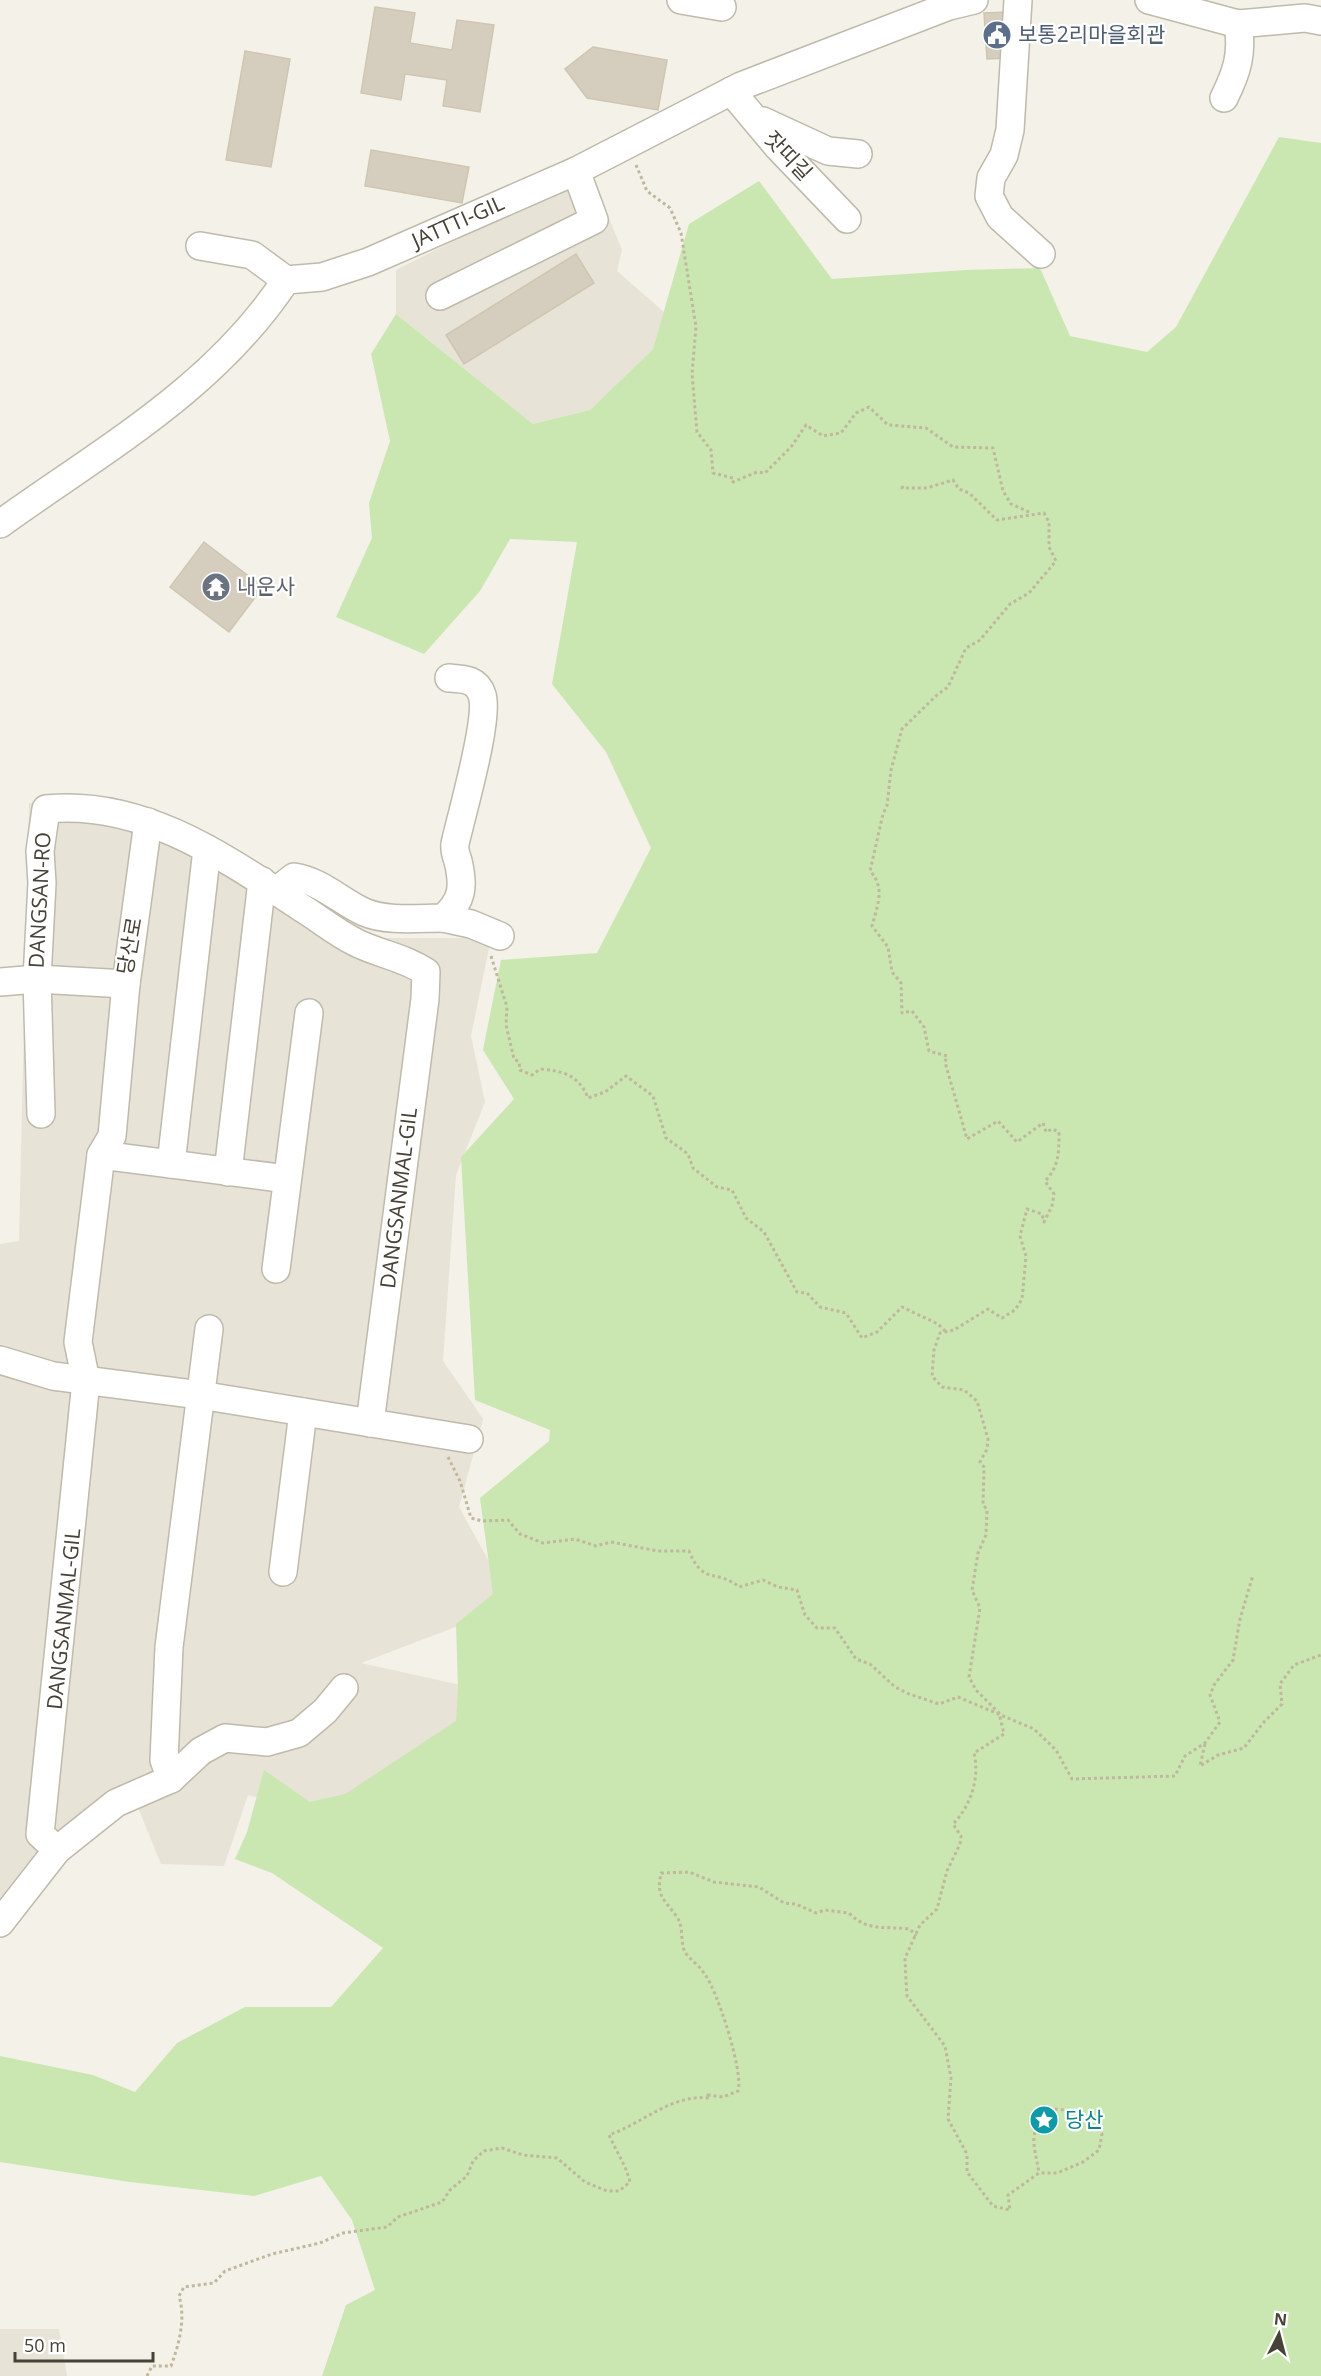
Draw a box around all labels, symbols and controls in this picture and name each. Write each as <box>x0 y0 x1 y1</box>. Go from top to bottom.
public building icon: 보통2리마을회관 <box>981 19 1013 51</box>
place label: 보통2리마을회관 <box>1018 20 1165 48</box>
street label: 잣띠길 <box>759 125 819 186</box>
street label: JATTTI-GIL <box>405 188 508 255</box>
temple icon: 내운사 <box>200 571 232 603</box>
place label: 내운사 <box>237 572 295 600</box>
street label: DANGSAN-RO <box>21 831 57 969</box>
street label: 당산로 <box>110 915 148 977</box>
street label: DANGSANMAL-GIL <box>373 1106 423 1290</box>
street label: DANGSANMAL-GIL <box>40 1527 86 1711</box>
place icon: 당산 <box>1028 2104 1060 2136</box>
place label: 당산 <box>1065 2105 1104 2133</box>
north arrow <box>1249 2304 1309 2364</box>
text: N <box>1273 2307 1288 2331</box>
scale bar <box>15 2325 153 2363</box>
text: 50 m <box>24 2333 66 2357</box>

